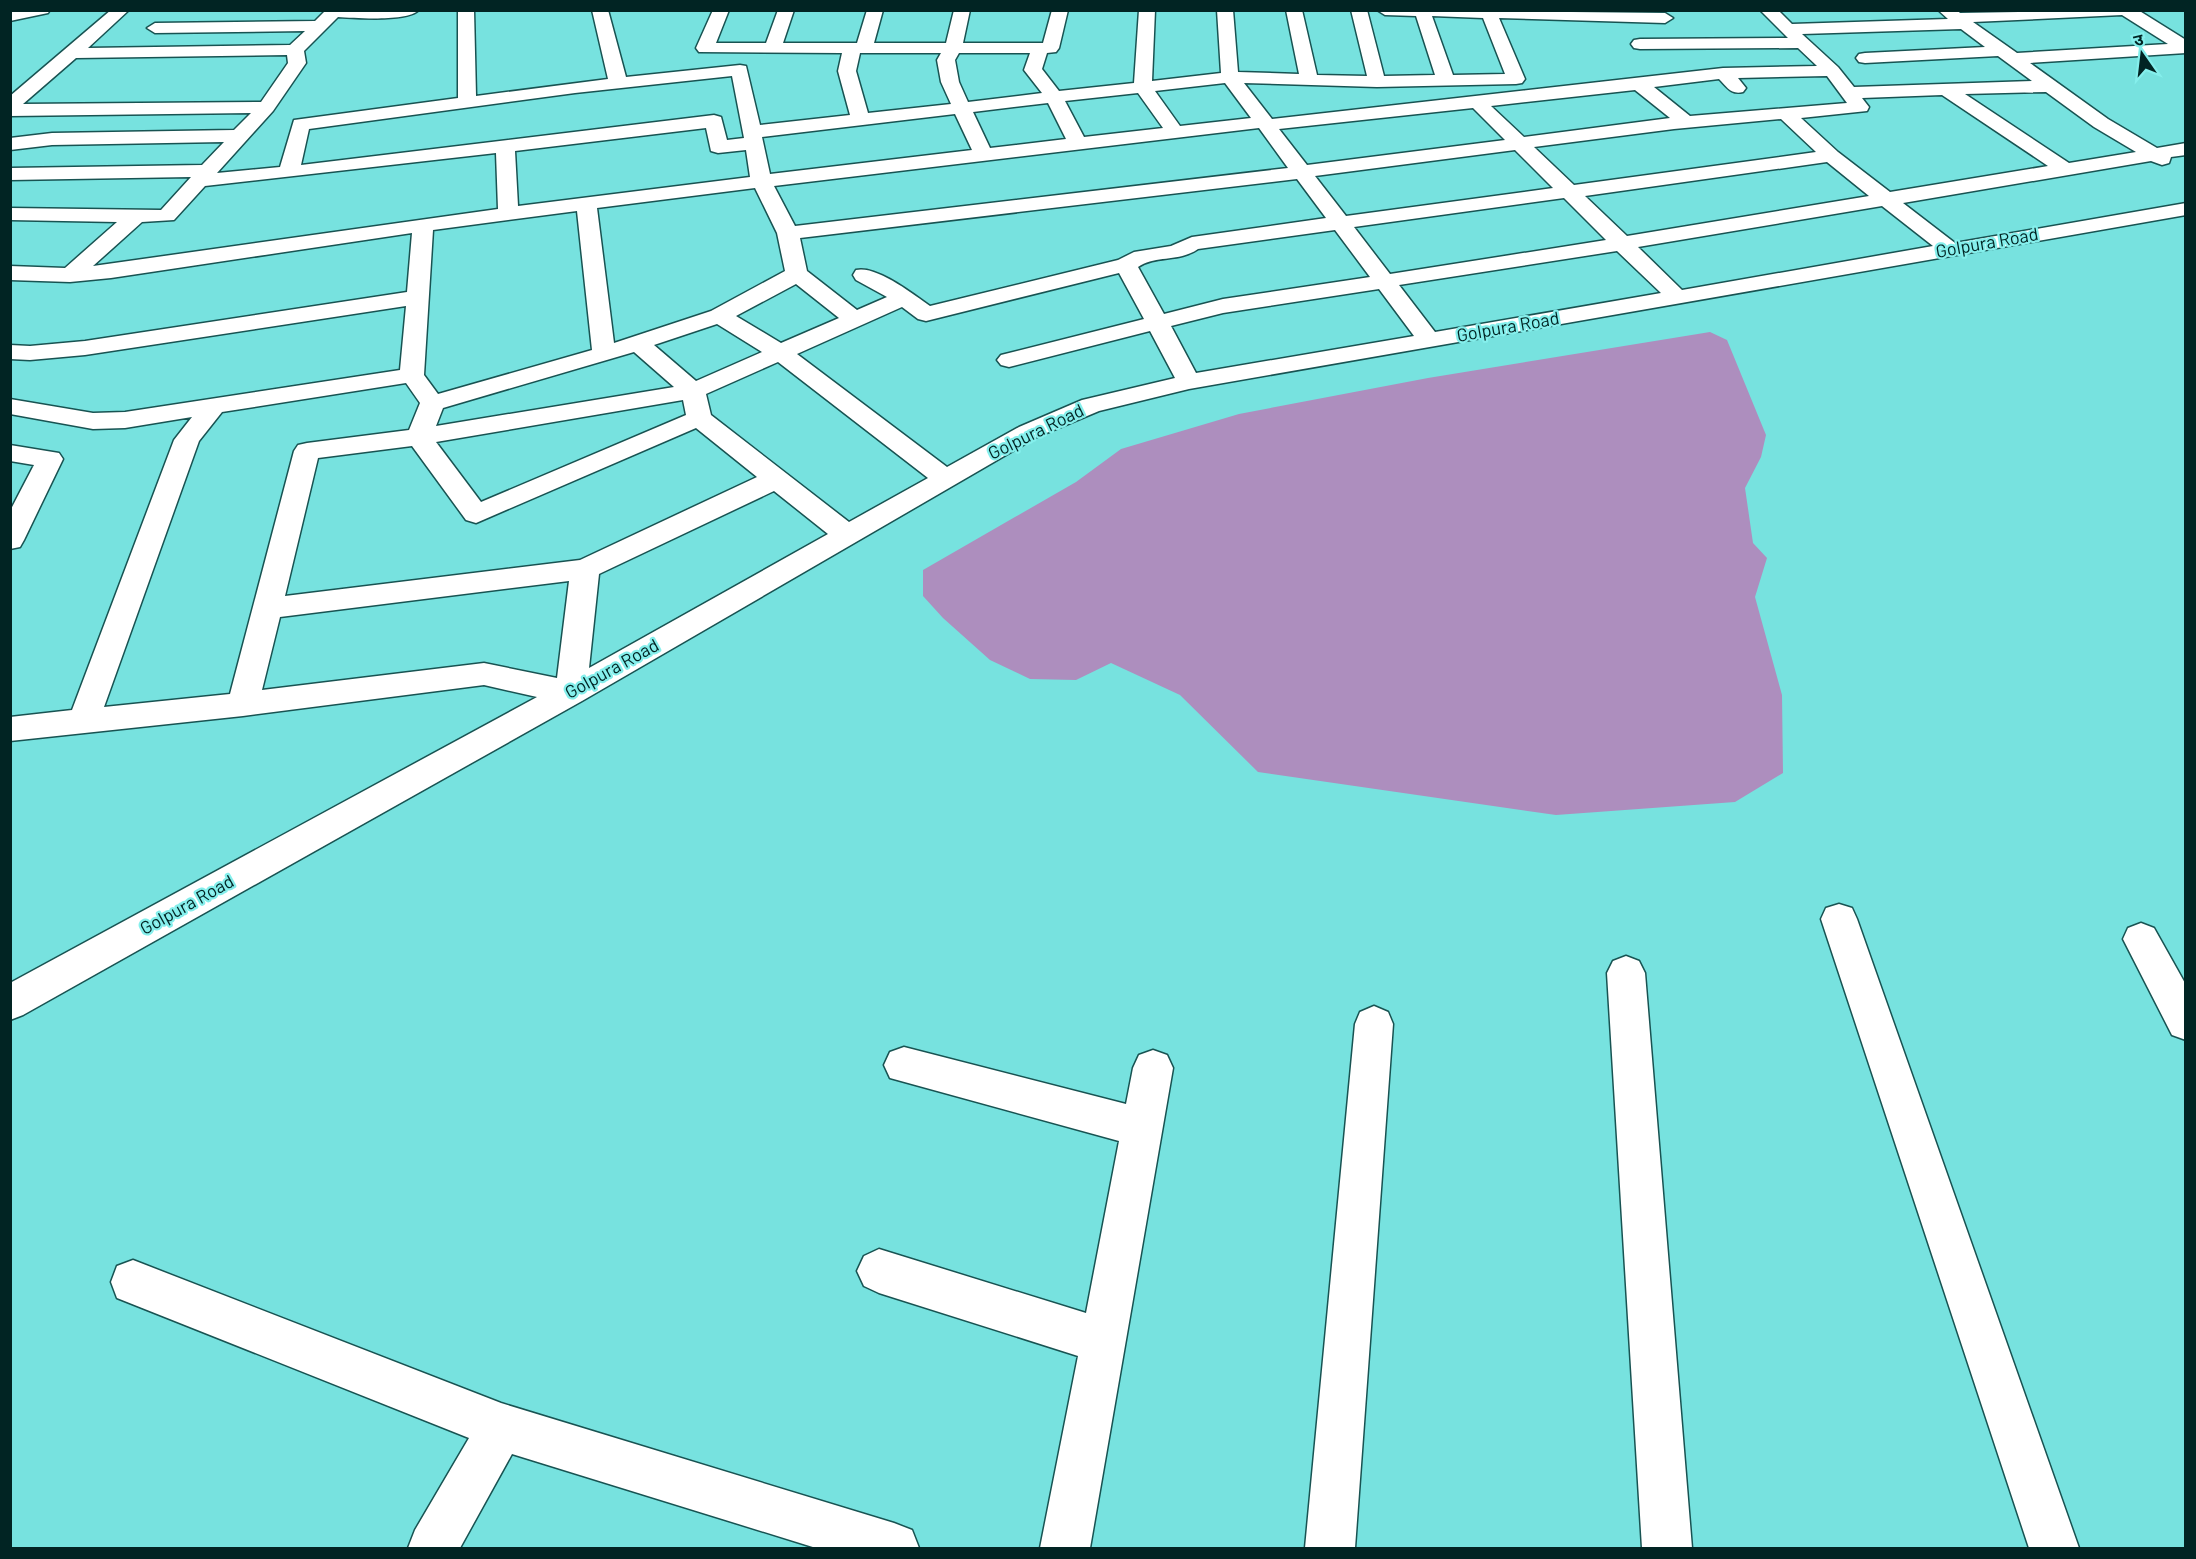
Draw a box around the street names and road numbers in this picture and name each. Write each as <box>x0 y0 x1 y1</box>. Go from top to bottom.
street label: Golpura Road <box>1934 222 2040 262</box>
street label: Golpura Road <box>1455 306 1561 346</box>
street label: Golpura Road <box>984 398 1087 464</box>
street label: Golpura Road <box>561 633 662 703</box>
street label: Golpura Road <box>136 869 237 939</box>

